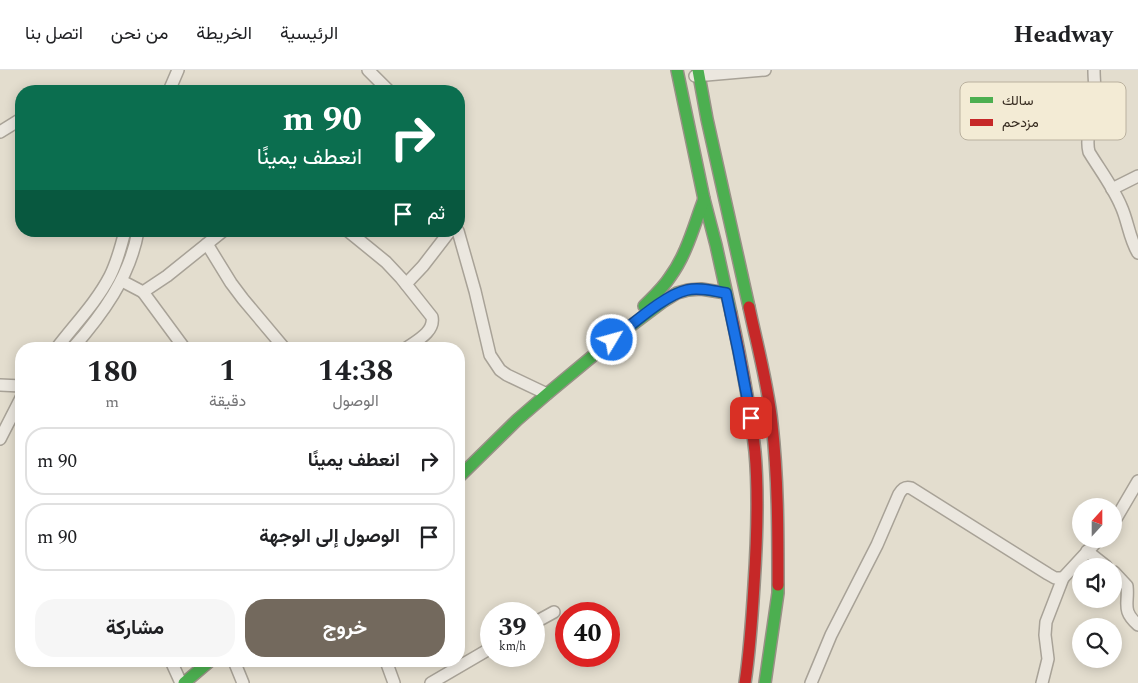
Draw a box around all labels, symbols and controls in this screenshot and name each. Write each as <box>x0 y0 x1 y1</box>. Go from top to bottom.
text: Headway <box>1013 17 1113 53</box>
text: اتصل بنا <box>25 20 83 47</box>
text: من نحن <box>111 20 168 47</box>
text: الخريطة <box>196 20 252 47</box>
text: الرئيسية <box>280 20 338 47</box>
legend <box>960 82 1126 140</box>
text: سالك <box>1002 90 1033 111</box>
text: 90 m <box>282 93 362 146</box>
icon: right <box>380 105 445 170</box>
text: مزدحم <box>1002 112 1039 133</box>
text: انعطف يمينًا <box>257 141 362 174</box>
text: ثم <box>427 199 445 228</box>
icon: arrive <box>389 200 417 228</box>
position arrow <box>585 313 637 365</box>
text: 1 <box>219 348 236 394</box>
text: 14:38 <box>318 348 393 394</box>
text: 180 <box>87 349 137 395</box>
text: دقيقة <box>209 389 246 413</box>
text: الوصول <box>332 389 379 413</box>
text: m <box>105 390 119 414</box>
pin <box>730 397 772 439</box>
icon: arrive <box>737 404 765 432</box>
text: انعطف يمينًا <box>308 446 400 475</box>
text: 90 m <box>37 447 77 476</box>
icon: right <box>415 447 443 475</box>
north arrow <box>1072 498 1122 548</box>
map controls <box>1072 498 1122 668</box>
text: الوصول إلى الوجهة <box>259 522 400 551</box>
text: 90 m <box>37 523 77 552</box>
icon: arrive <box>415 523 443 551</box>
button: sound <box>1072 558 1122 608</box>
button: مشاركة <box>35 599 235 657</box>
button: خروج <box>245 599 445 657</box>
speed limit sign: 40 <box>555 602 620 667</box>
text: 39 <box>498 609 527 647</box>
button: search <box>1072 618 1122 668</box>
text: km/h <box>499 637 526 656</box>

